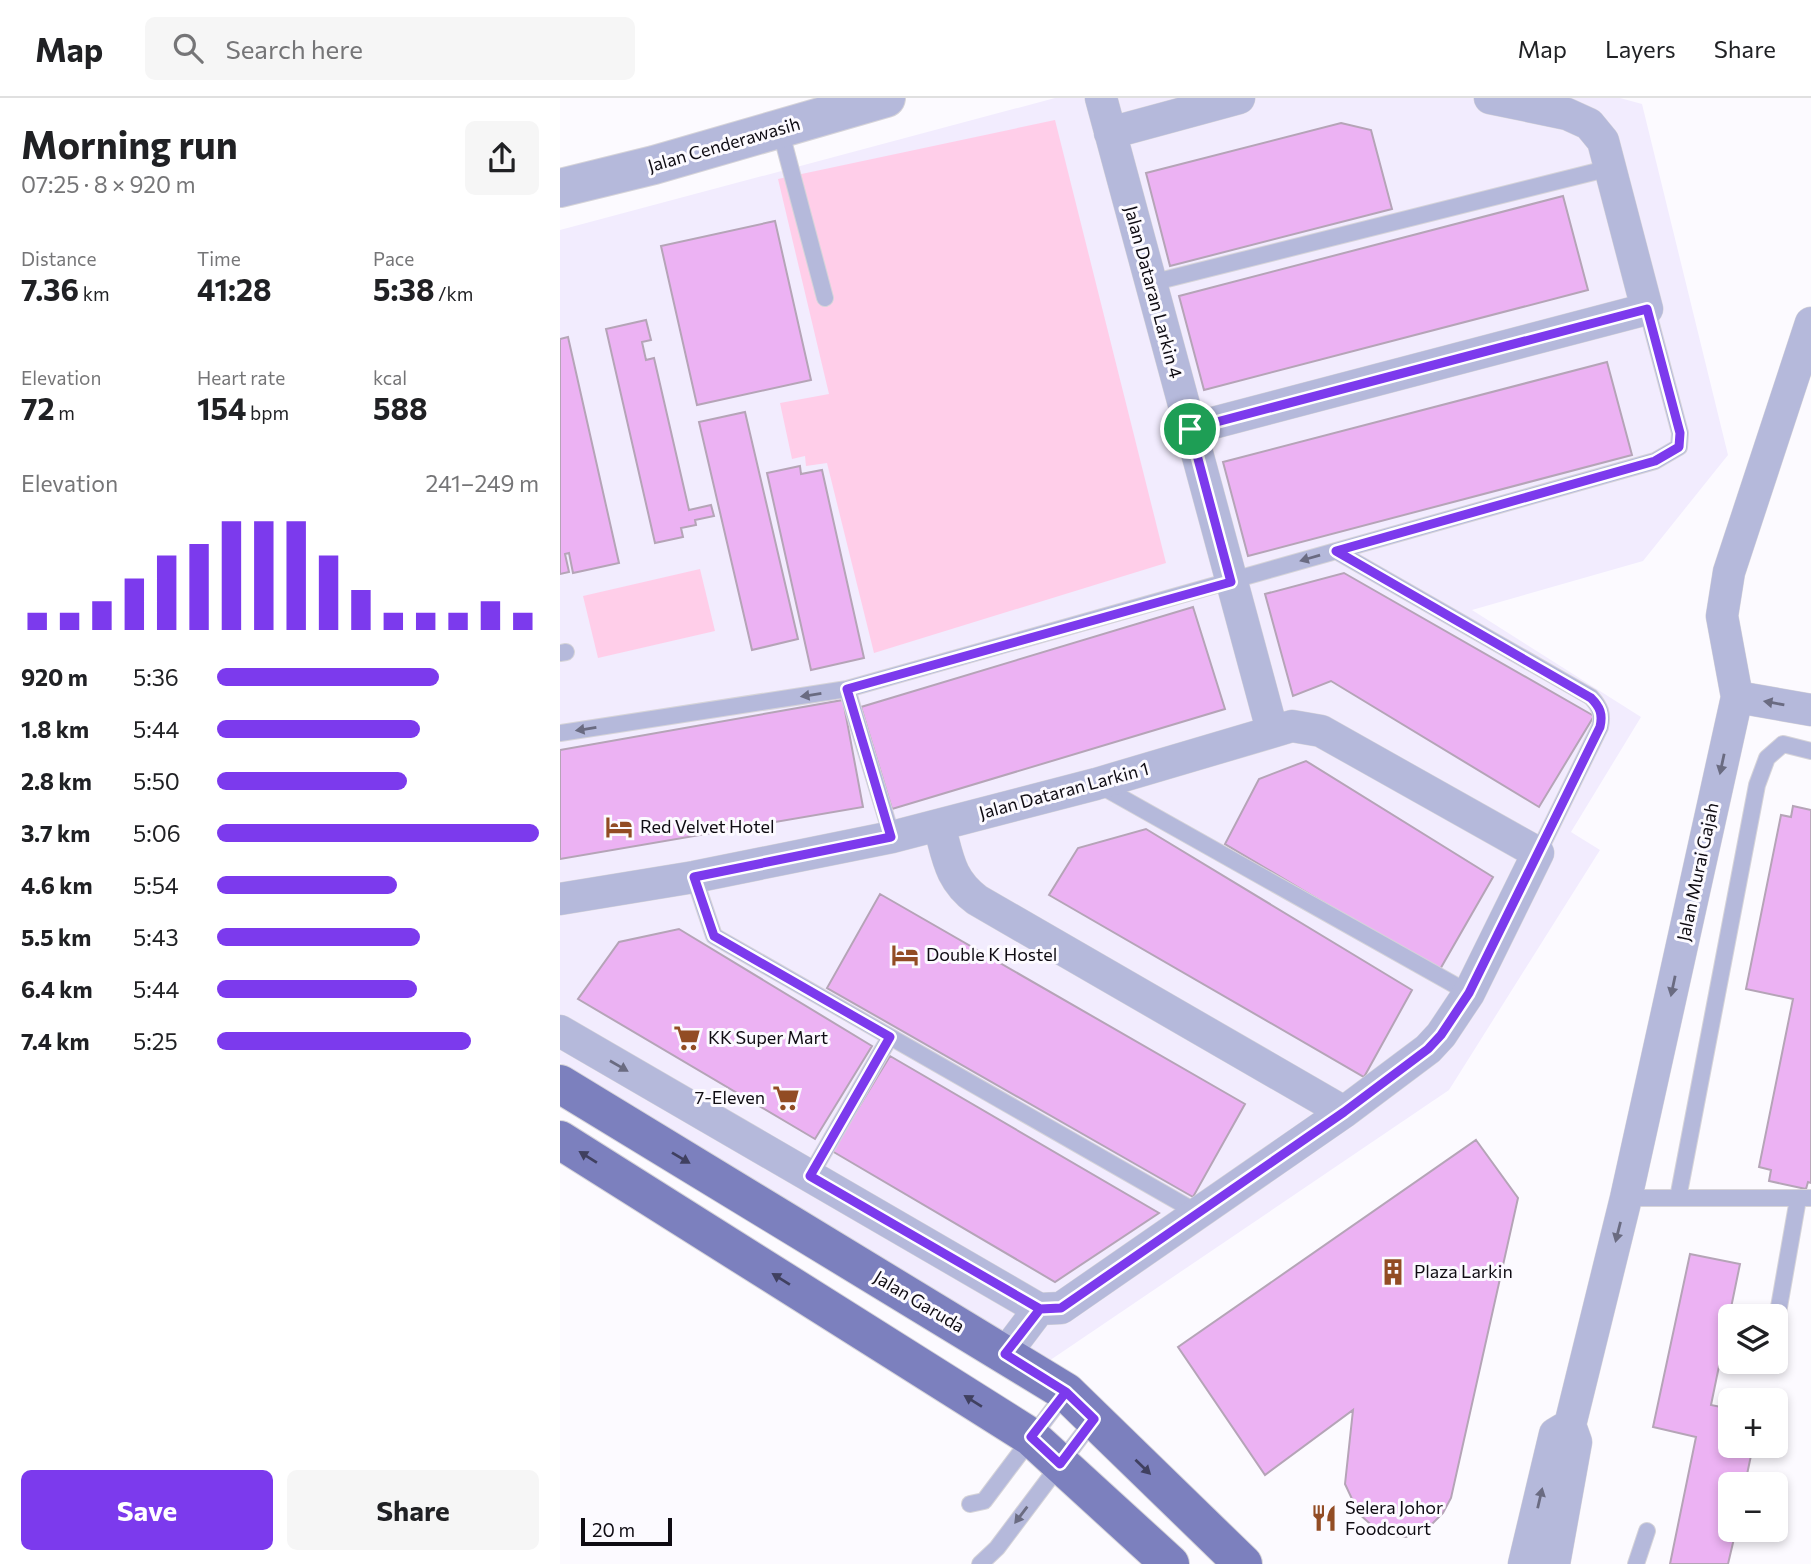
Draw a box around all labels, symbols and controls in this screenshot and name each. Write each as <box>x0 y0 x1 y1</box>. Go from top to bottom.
search box <box>145 17 635 80</box>
text: Map <box>35 28 103 69</box>
icon: search <box>169 29 207 67</box>
text: Search here <box>225 33 363 64</box>
text: Map <box>1518 34 1567 63</box>
text: Layers <box>1605 34 1676 63</box>
text: Share <box>1714 34 1776 63</box>
street label: Jalan Cenderawasih <box>645 112 802 176</box>
text: Morning run <box>21 120 238 167</box>
button: share <box>465 121 539 195</box>
text: 07:25 · 8 × 920 m <box>21 170 196 198</box>
street label: Jalan Dataran Larkin 4 <box>1120 203 1188 381</box>
text: Distance <box>21 247 97 270</box>
text: Time <box>197 247 241 270</box>
text: Pace <box>373 247 414 270</box>
text: 7.36 <box>21 270 79 307</box>
text: 41:28 <box>197 270 271 307</box>
text: 5:38 <box>373 270 434 307</box>
text: km <box>79 282 110 305</box>
text: /km <box>434 282 473 305</box>
text: Elevation <box>21 366 101 389</box>
text: Heart rate <box>197 366 285 389</box>
text: kcal <box>373 366 407 389</box>
text: 72 <box>21 389 55 426</box>
text: 154 <box>197 389 246 426</box>
text: 588 <box>373 389 428 426</box>
pin <box>1160 399 1220 459</box>
text: m <box>55 401 75 424</box>
text: bpm <box>246 401 289 424</box>
icon: arrive <box>1171 410 1209 448</box>
text: Elevation <box>21 469 118 497</box>
text: 241–249 m <box>426 469 539 497</box>
one-way arrow <box>1299 554 1320 564</box>
text: 920 m <box>21 663 88 691</box>
text: 5:36 <box>133 663 179 691</box>
one-way arrow <box>800 690 822 701</box>
one-way arrow <box>1763 697 1785 708</box>
text: 1.8 km <box>21 715 89 743</box>
text: 5:44 <box>133 715 179 743</box>
one-way arrow <box>575 724 597 735</box>
one-way arrow <box>1716 753 1727 775</box>
street label: Jalan Dataran Larkin 1 <box>976 757 1151 823</box>
text: 2.8 km <box>21 767 92 795</box>
text: 5:50 <box>133 767 180 795</box>
street label: Jalan Murai Gajah <box>1672 801 1722 943</box>
hotel icon: Red Velvet Hotel <box>604 812 634 842</box>
place label: Red Velvet Hotel <box>640 815 775 837</box>
text: 3.7 km <box>21 819 90 847</box>
text: 5:06 <box>133 819 181 847</box>
text: 4.6 km <box>21 871 93 899</box>
text: 5:54 <box>133 871 179 899</box>
text: 5.5 km <box>21 923 91 951</box>
text: 5:43 <box>133 923 179 951</box>
hotel icon: Double K Hostel <box>890 940 920 970</box>
place label: Double K Hostel <box>926 943 1057 965</box>
text: 6.4 km <box>21 975 93 1003</box>
text: 5:44 <box>133 975 179 1003</box>
one-way arrow <box>1667 975 1678 997</box>
supermarket icon: KK Super Mart <box>672 1023 702 1053</box>
place label: KK Super Mart <box>708 1026 828 1048</box>
text: 7.4 km <box>21 1027 90 1055</box>
text: 5:25 <box>133 1027 178 1055</box>
one-way arrow <box>610 1059 629 1072</box>
supermarket icon: 7-Eleven <box>771 1083 801 1113</box>
place label: 7-Eleven <box>695 1086 765 1108</box>
one-way arrow <box>579 1151 598 1164</box>
one-way arrow <box>672 1151 691 1164</box>
one-way arrow <box>1612 1221 1623 1243</box>
building icon: Plaza Larkin <box>1378 1257 1408 1287</box>
place label: Plaza Larkin <box>1414 1260 1513 1282</box>
street label: Jalan Garuda <box>870 1265 969 1337</box>
one-way arrow <box>771 1273 790 1286</box>
map controls <box>1718 1304 1788 1542</box>
button: layers <box>1718 1304 1788 1374</box>
button: + <box>1718 1388 1788 1458</box>
one-way arrow <box>963 1394 982 1407</box>
one-way arrow <box>1134 1458 1151 1474</box>
button: Save <box>21 1470 273 1550</box>
button: Share <box>287 1470 539 1550</box>
button: − <box>1718 1472 1788 1542</box>
one-way arrow <box>1534 1487 1545 1509</box>
place label: Selera Johor Foodcourt <box>1345 1496 1443 1539</box>
restaurant icon: Selera Johor Foodcourt <box>1309 1503 1339 1533</box>
one-way arrow <box>1015 1506 1029 1524</box>
scale bar <box>581 1515 672 1547</box>
text: 20 m <box>592 1518 635 1541</box>

